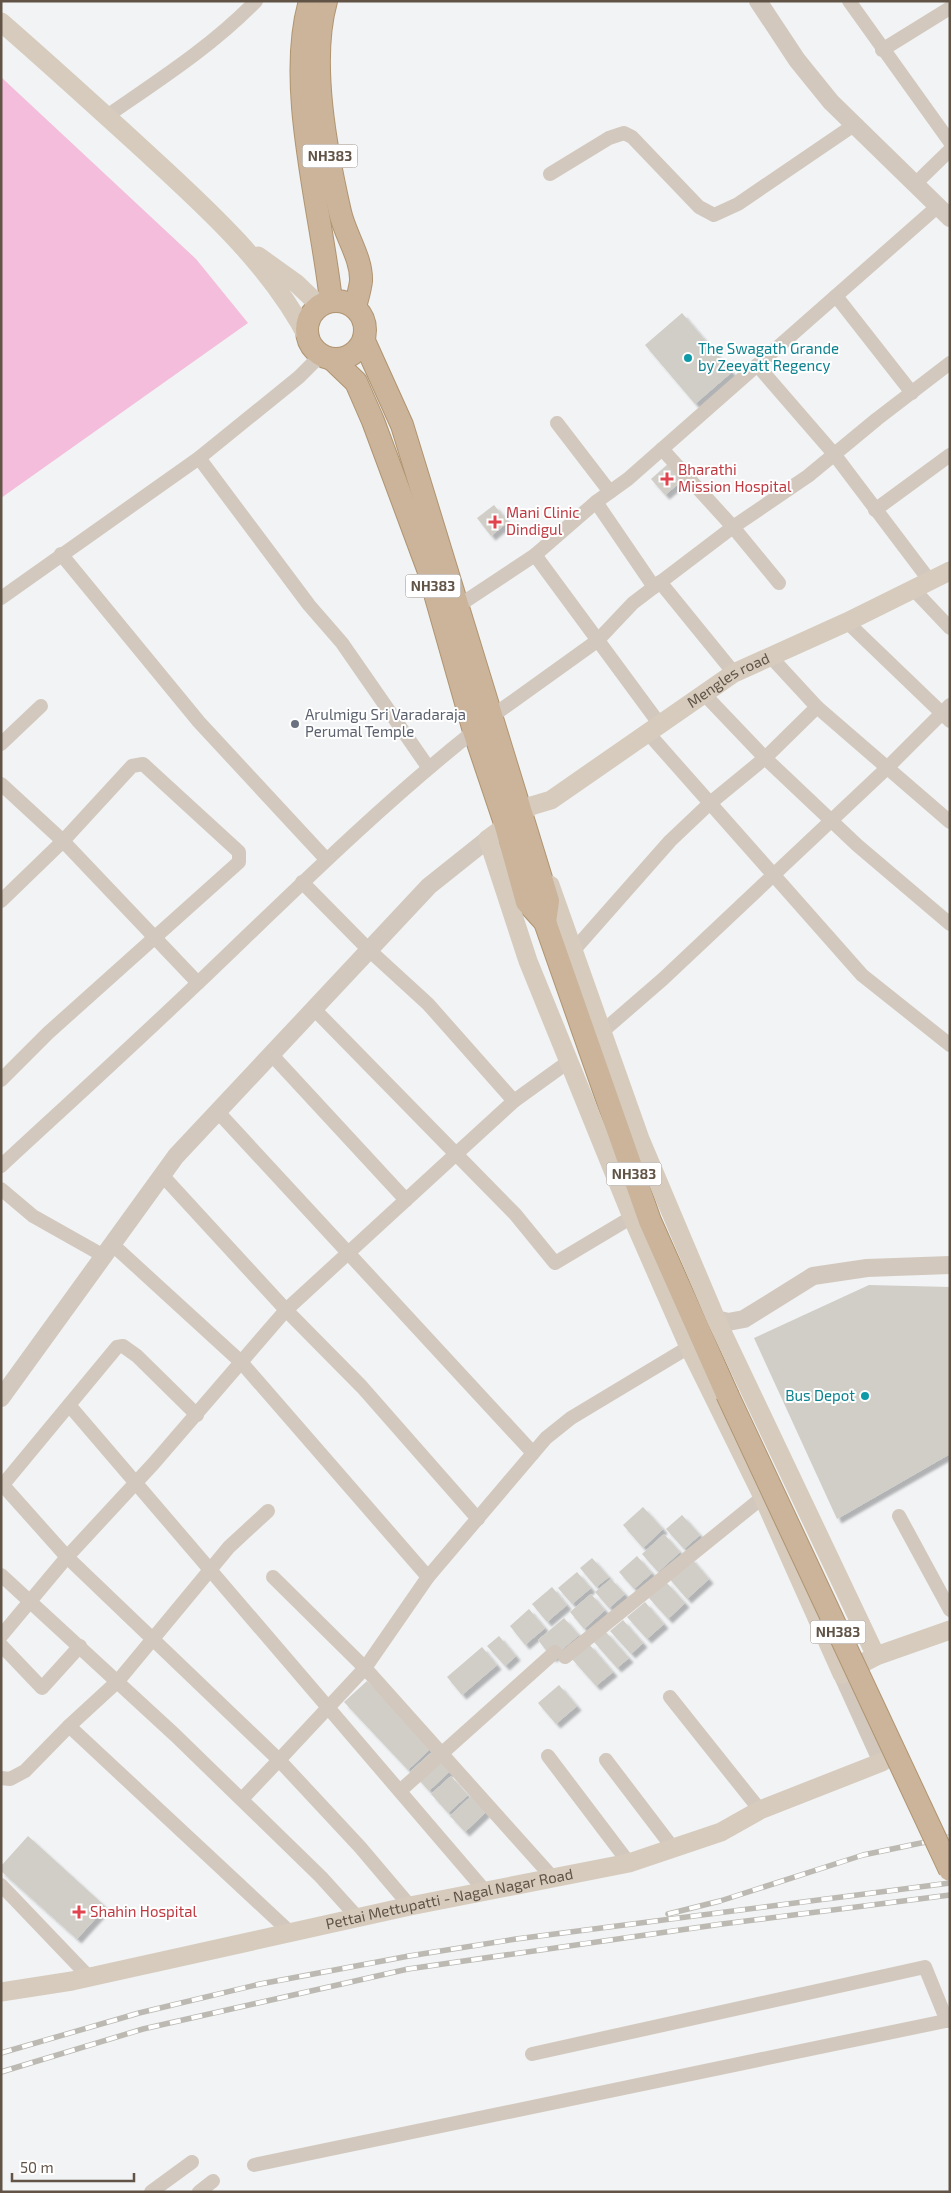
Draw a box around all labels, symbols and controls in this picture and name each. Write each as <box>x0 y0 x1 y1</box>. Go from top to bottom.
road number: NH383 <box>302 144 358 168</box>
place label: The Swagath Grande by Zeeyatt Regency <box>698 339 839 374</box>
marker: The Swagath Grande by Zeeyatt Regency <box>682 352 694 364</box>
place label: Bharathi Mission Hospital <box>678 460 792 495</box>
marker: Bharathi Mission Hospital <box>660 472 674 486</box>
place label: Mani Clinic Dindigul <box>506 503 580 538</box>
marker: Mani Clinic Dindigul <box>488 515 502 529</box>
road number: NH383 <box>406 574 460 598</box>
street label: Mengles road <box>683 648 772 711</box>
place label: Arulmigu Sri Varadaraja Perumal Temple <box>305 705 466 740</box>
marker: Arulmigu Sri Varadaraja Perumal Temple <box>289 718 301 730</box>
road number: NH383 <box>606 1162 662 1186</box>
place label: Bus Depot <box>785 1386 855 1404</box>
marker: Bus Depot <box>859 1390 871 1402</box>
road number: NH383 <box>810 1620 866 1644</box>
street label: Pettai Mettupatti - Nagal Nagar Road <box>324 1864 575 1932</box>
place label: Shahin Hospital <box>90 1902 197 1920</box>
marker: Shahin Hospital <box>72 1905 86 1919</box>
scale bar <box>12 2150 135 2182</box>
text: 50 m <box>20 2158 54 2176</box>

